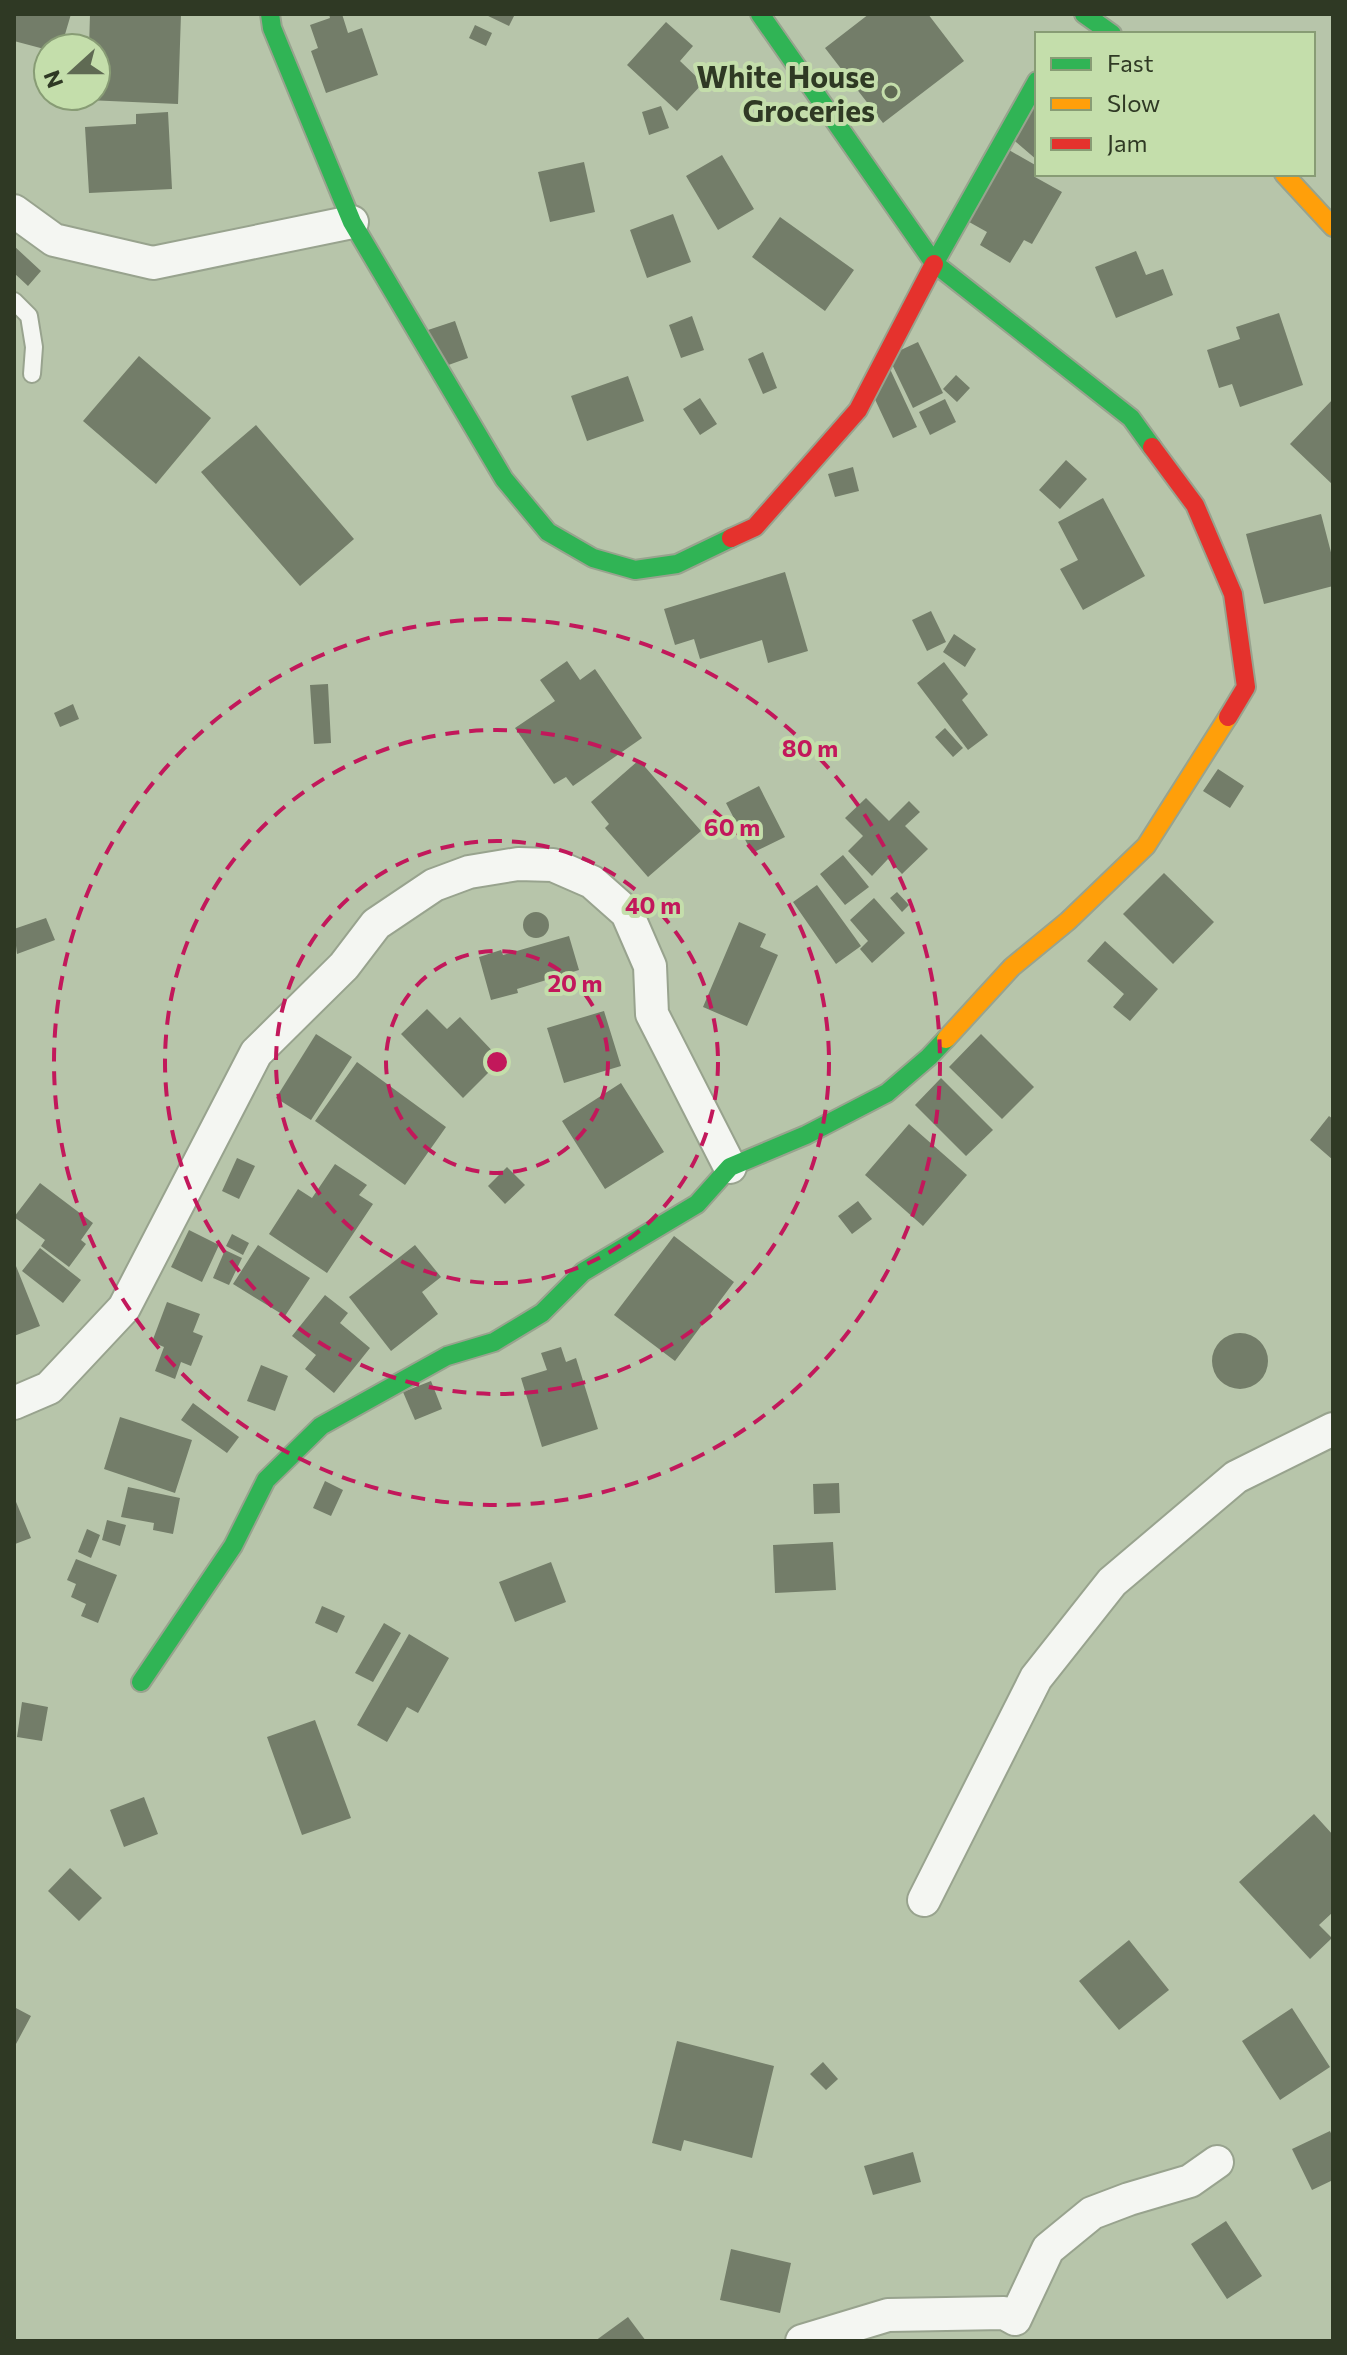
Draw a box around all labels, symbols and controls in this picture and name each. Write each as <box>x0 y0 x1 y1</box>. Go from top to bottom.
north arrow <box>32 32 112 112</box>
legend <box>1035 32 1315 176</box>
text: Fast <box>1107 48 1154 77</box>
place label: White House Groceries <box>696 57 875 128</box>
text: N <box>37 67 68 92</box>
marker: White House Groceries <box>882 83 900 101</box>
text: Slow <box>1107 88 1160 117</box>
text: Jam <box>1107 128 1147 157</box>
text: 80 m <box>782 733 838 762</box>
text: 60 m <box>704 812 760 841</box>
text: 40 m <box>625 890 681 919</box>
text: 20 m <box>548 968 602 997</box>
centre of rings <box>483 1048 511 1076</box>

